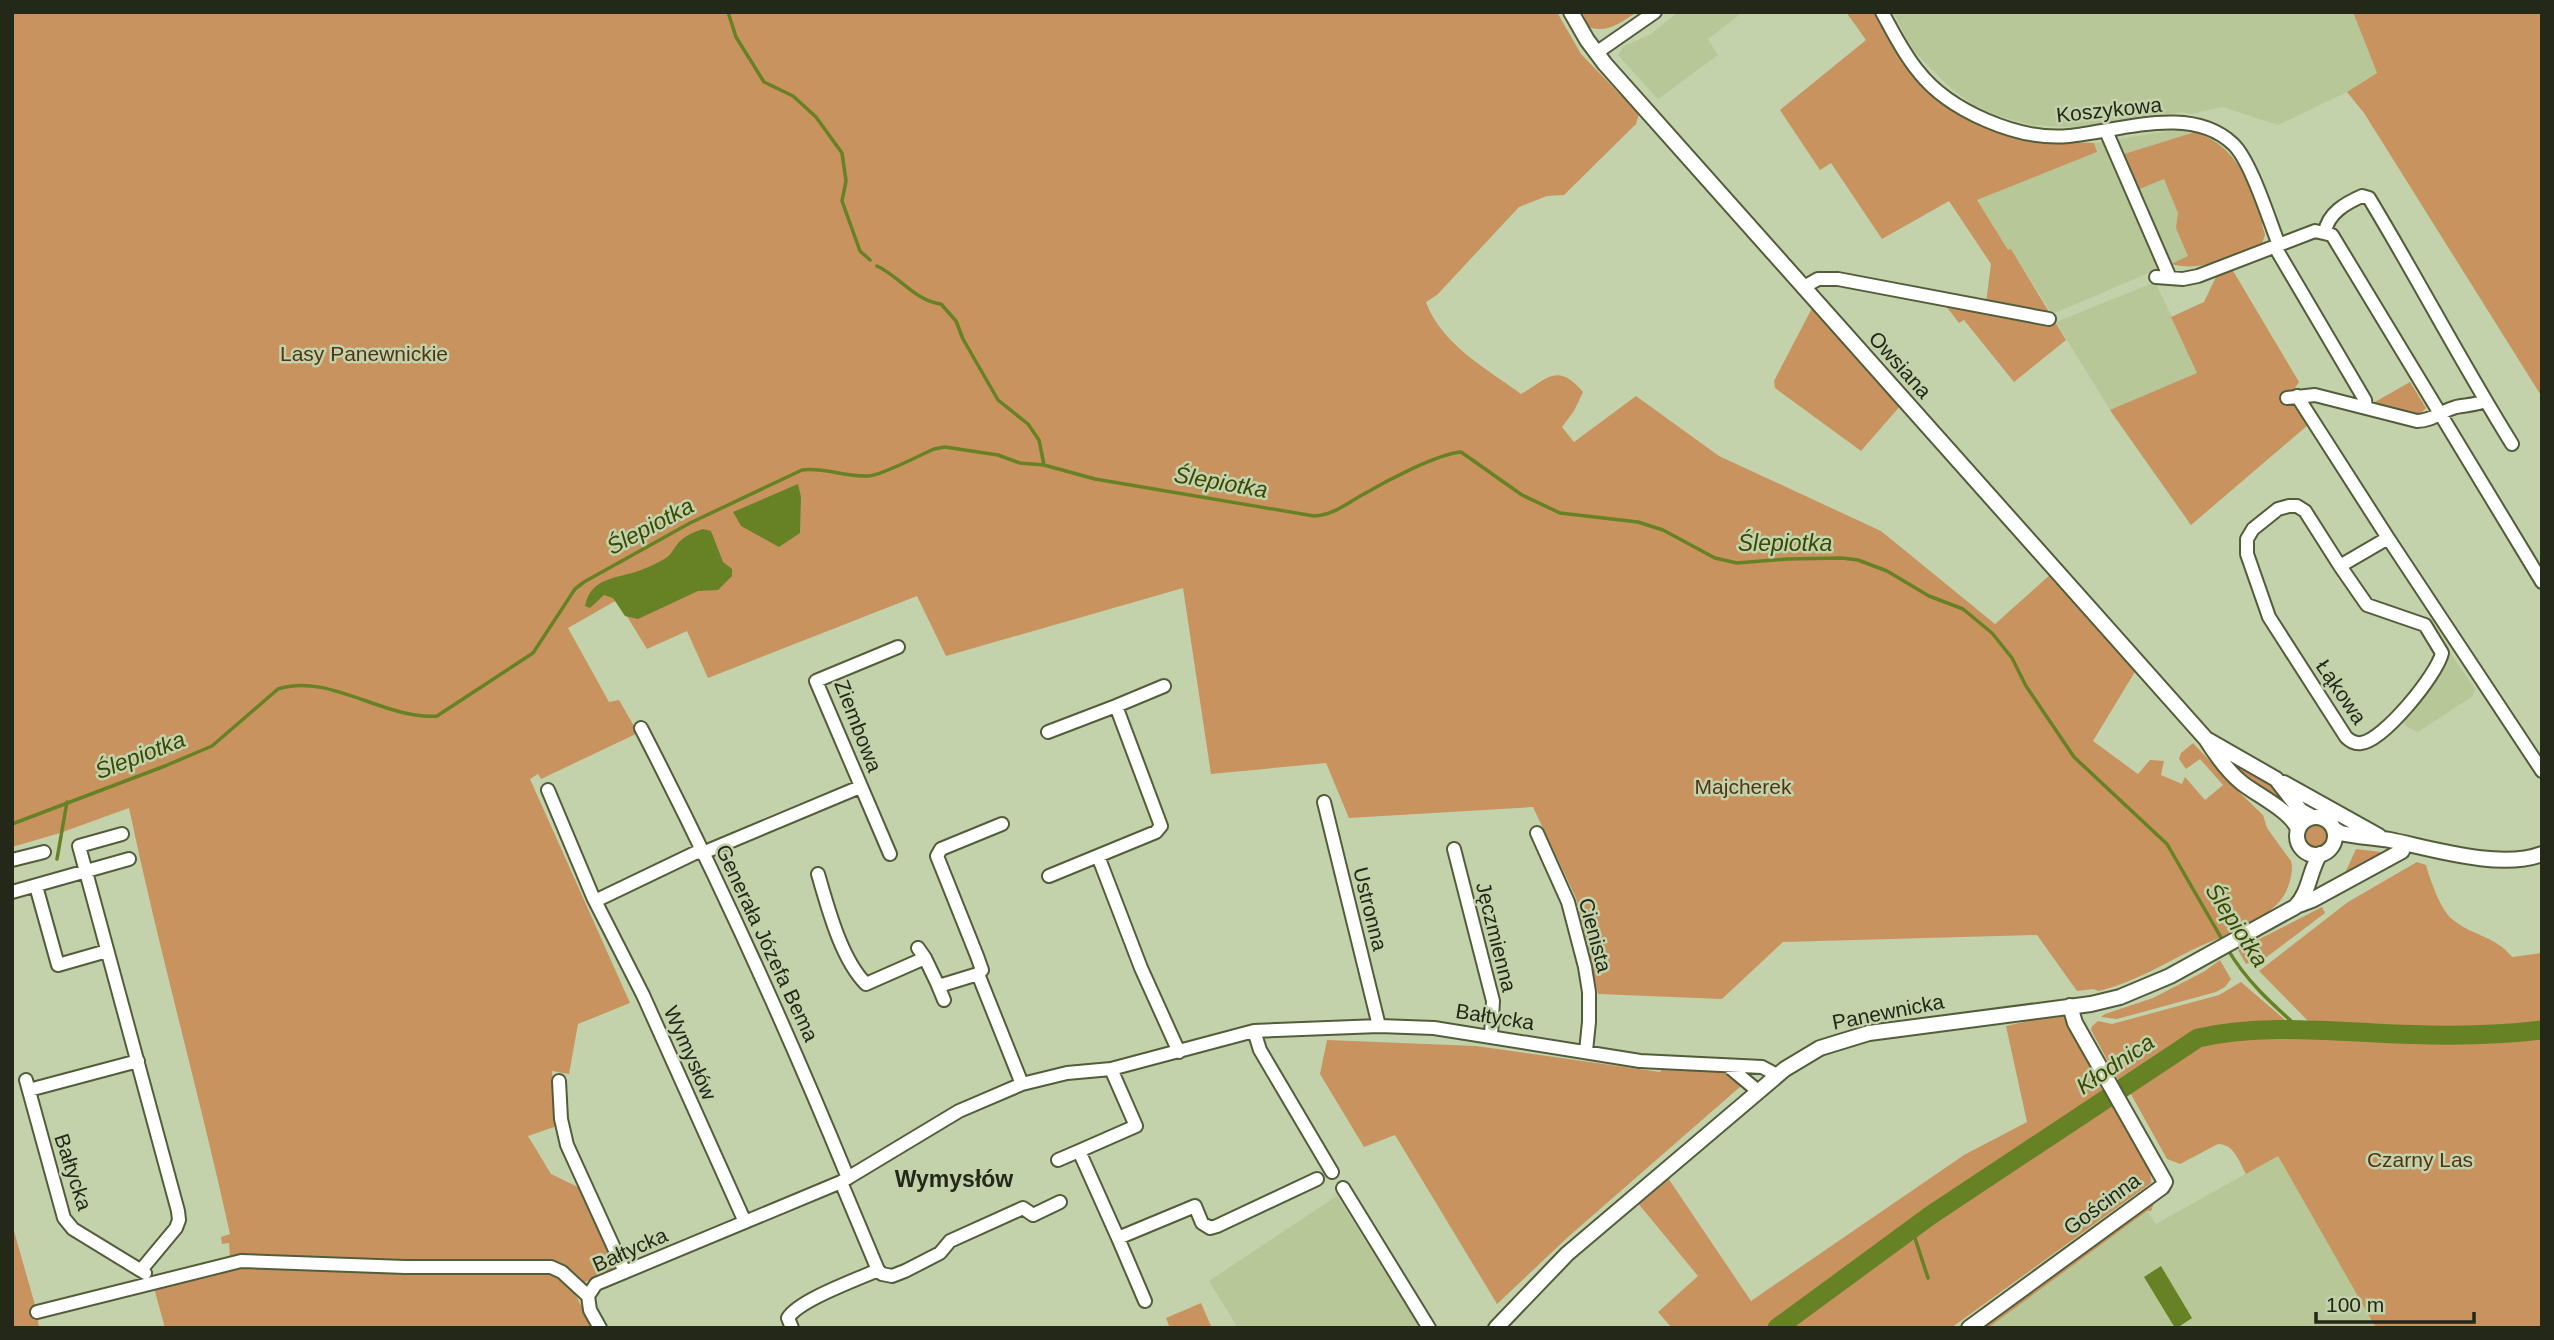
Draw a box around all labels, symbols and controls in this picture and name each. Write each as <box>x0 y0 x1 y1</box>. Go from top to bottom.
street label: Koszykowa <box>2055 92 2163 126</box>
street label: Owsiana <box>1864 327 1936 403</box>
park label: Lasy Panewnickie <box>280 342 448 365</box>
water label: Ślepiotka <box>1172 460 1270 503</box>
water label: Ślepiotka <box>602 491 698 560</box>
water label: Ślepiotka <box>1738 529 1832 556</box>
street label: Łąkowa <box>2312 655 2371 728</box>
street label: Ziembowa <box>830 676 887 775</box>
water label: Ślepiotka <box>91 725 189 784</box>
park label: Majcherek <box>1695 775 1792 798</box>
street label: Generała Józefa Bema <box>712 841 823 1045</box>
street label: Ustronna <box>1349 865 1392 953</box>
water label: Ślepiotka <box>2200 878 2275 972</box>
street label: Jęczmienna <box>1472 880 1521 994</box>
street label: Cienista <box>1575 895 1616 975</box>
street label: Panewnicka <box>1830 989 1946 1034</box>
street label: Bałtycka <box>1454 999 1536 1034</box>
street label: Wymysłów <box>660 1002 722 1104</box>
water label: Kłodnica <box>2071 1029 2159 1099</box>
street label: Bałtycka <box>50 1131 97 1213</box>
park label: Czarny Las <box>2367 1148 2473 1171</box>
district label: Wymysłów <box>895 1166 1013 1192</box>
street label: Gościnna <box>2059 1168 2145 1239</box>
street label: Bałtycka <box>589 1223 671 1276</box>
scale bar <box>2316 1280 2474 1324</box>
text: 100 m <box>2326 1293 2384 1316</box>

